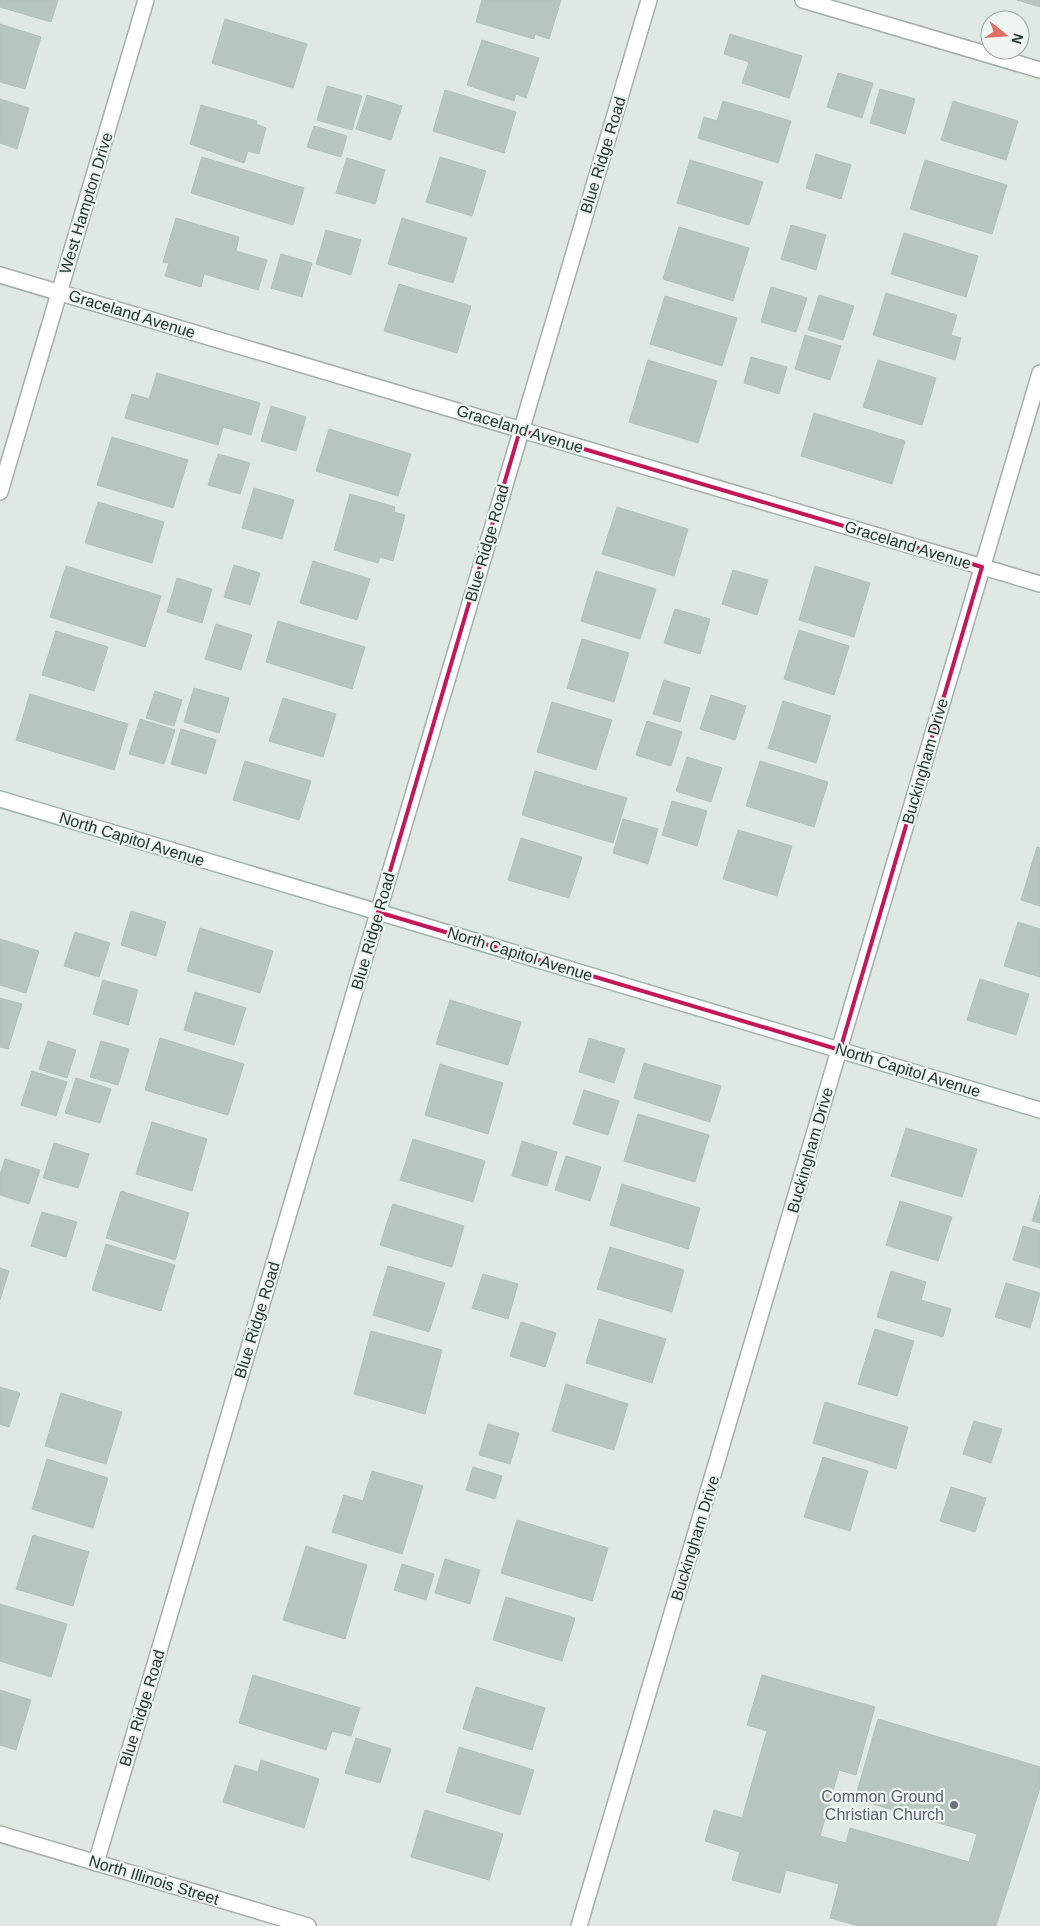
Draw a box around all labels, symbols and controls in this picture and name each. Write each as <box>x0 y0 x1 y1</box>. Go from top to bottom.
north arrow <box>980 10 1030 60</box>
text: N <box>1008 32 1027 46</box>
street label: Blue Ridge Road <box>577 95 629 215</box>
street label: West Hampton Drive <box>56 130 116 276</box>
street label: Graceland Avenue <box>67 287 197 341</box>
street label: Graceland Avenue <box>455 402 585 456</box>
street label: Blue Ridge Road <box>462 483 512 603</box>
street label: Graceland Avenue <box>843 518 973 572</box>
street label: Buckingham Drive <box>899 696 951 826</box>
street label: North Capitol Avenue <box>57 809 207 869</box>
street label: Blue Ridge Road <box>348 871 398 991</box>
street label: North Capitol Avenue <box>445 924 595 984</box>
street label: North Capitol Avenue <box>833 1040 983 1100</box>
street label: Buckingham Drive <box>784 1085 836 1215</box>
street label: Blue Ridge Road <box>231 1260 283 1380</box>
street label: Buckingham Drive <box>668 1473 722 1603</box>
street label: Blue Ridge Road <box>116 1648 168 1768</box>
place label: Common Ground Christian Church <box>821 1788 944 1823</box>
marker: Common Ground Christian Church <box>948 1799 960 1811</box>
street label: North Illinois Street <box>87 1852 222 1908</box>

